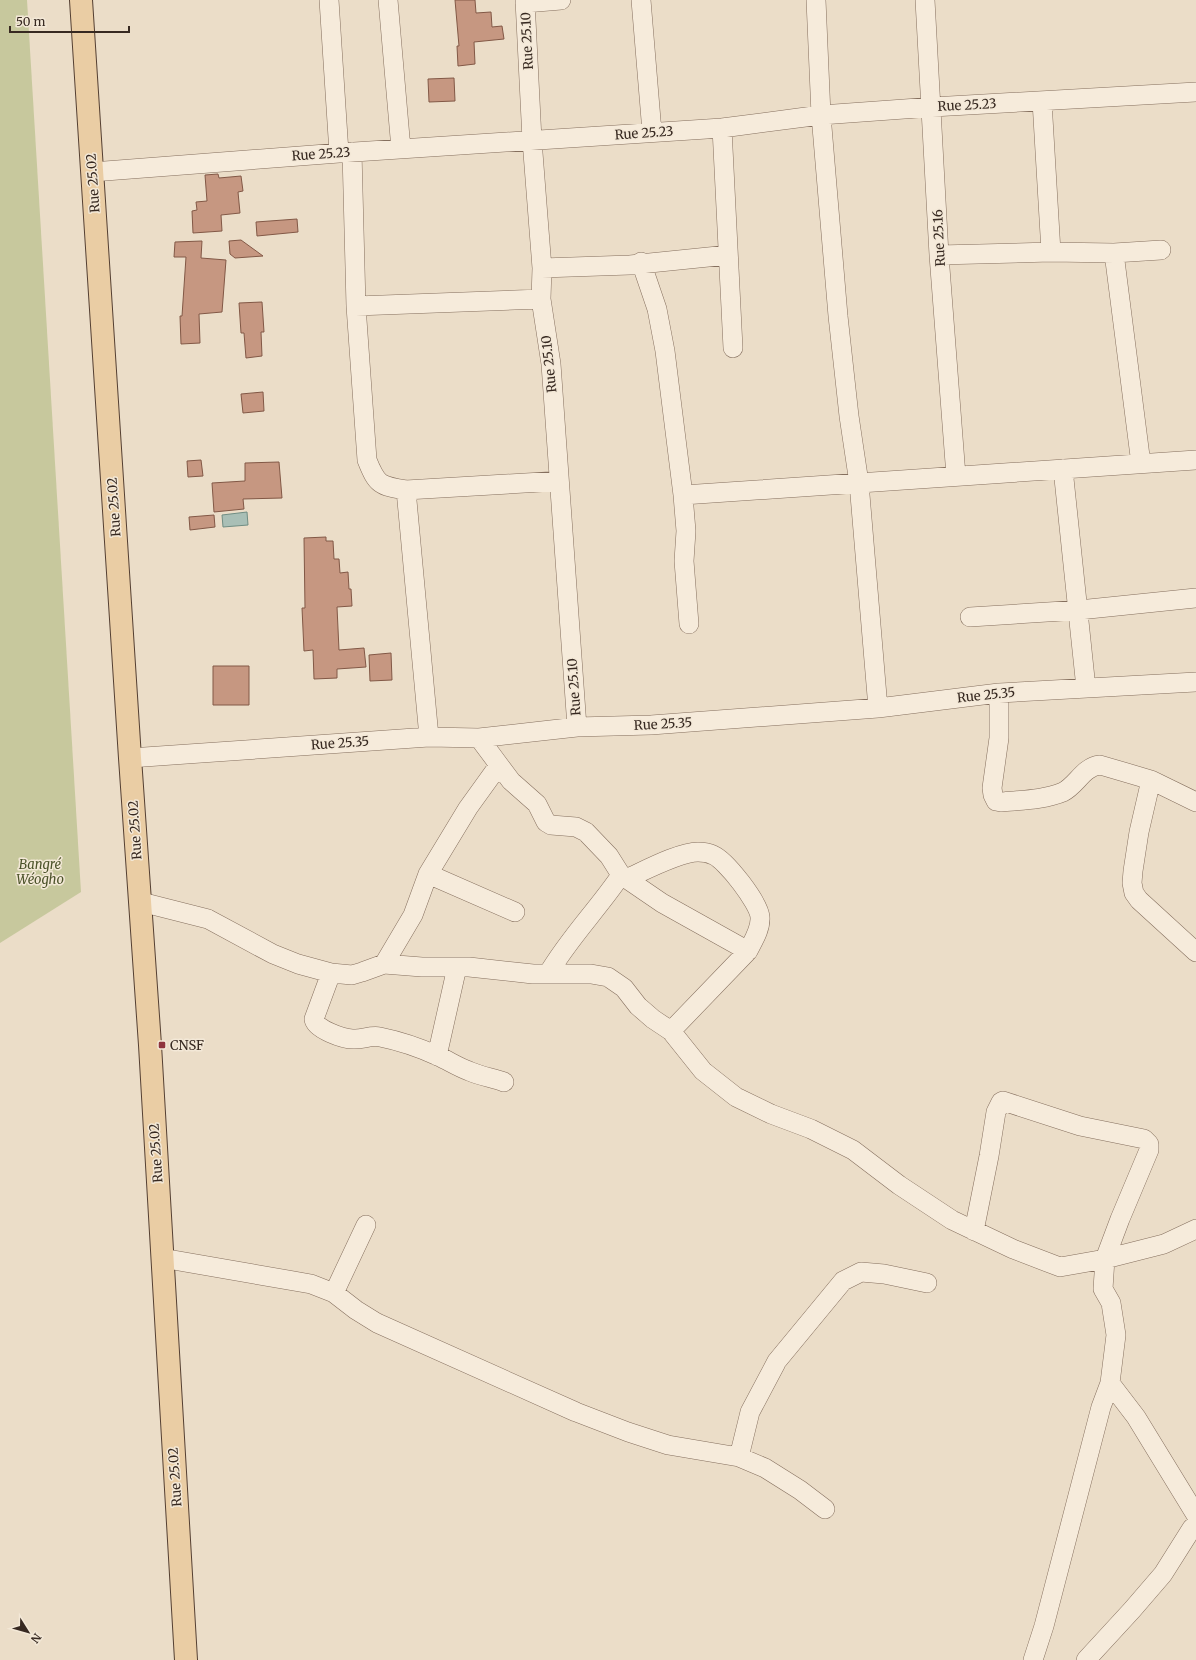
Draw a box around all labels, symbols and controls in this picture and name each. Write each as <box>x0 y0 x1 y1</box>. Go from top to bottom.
scale bar <box>10 8 129 34</box>
street label: Rue 25.10 <box>517 12 537 70</box>
text: 50 m <box>16 14 45 29</box>
street label: Rue 25.23 <box>937 95 997 115</box>
street label: Rue 25.23 <box>614 122 674 144</box>
street label: Rue 25.23 <box>291 143 351 165</box>
street label: Rue 25.02 <box>82 152 104 213</box>
street label: Rue 25.16 <box>929 209 949 267</box>
street label: Rue 25.10 <box>538 334 560 394</box>
street label: Rue 25.02 <box>103 476 125 537</box>
street label: Rue 25.10 <box>564 658 584 716</box>
street label: Rue 25.35 <box>956 683 1016 707</box>
street label: Rue 25.35 <box>633 714 693 734</box>
street label: Rue 25.35 <box>310 732 370 754</box>
street label: Rue 25.02 <box>124 799 146 860</box>
park label: Bangré Wéogho <box>16 856 64 888</box>
place label: CNSF <box>170 1037 204 1054</box>
marker: CNSF <box>157 1040 167 1050</box>
street label: Rue 25.02 <box>145 1122 167 1183</box>
street label: Rue 25.02 <box>164 1446 186 1507</box>
north arrow <box>8 1612 48 1652</box>
text: N <box>28 1630 44 1646</box>

